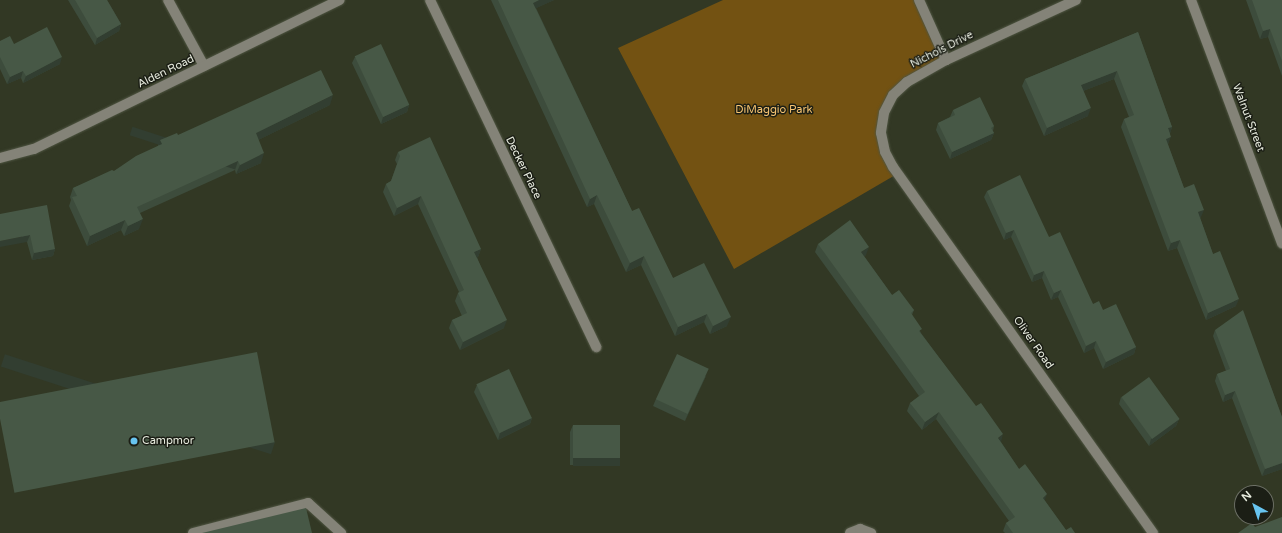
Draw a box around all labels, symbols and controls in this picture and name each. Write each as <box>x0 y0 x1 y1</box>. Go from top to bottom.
street label: Nichols Drive <box>908 29 976 71</box>
street label: Alden Road <box>136 53 196 91</box>
street label: Walnut Street <box>1229 82 1267 154</box>
park label: DiMaggio Park <box>735 103 813 117</box>
street label: Decker Place <box>502 135 544 201</box>
street label: Oliver Road <box>1010 314 1056 372</box>
place label: Campmor <box>142 434 194 448</box>
marker: Campmor <box>129 436 139 446</box>
north arrow <box>1234 485 1274 525</box>
text: N <box>1239 488 1254 504</box>

